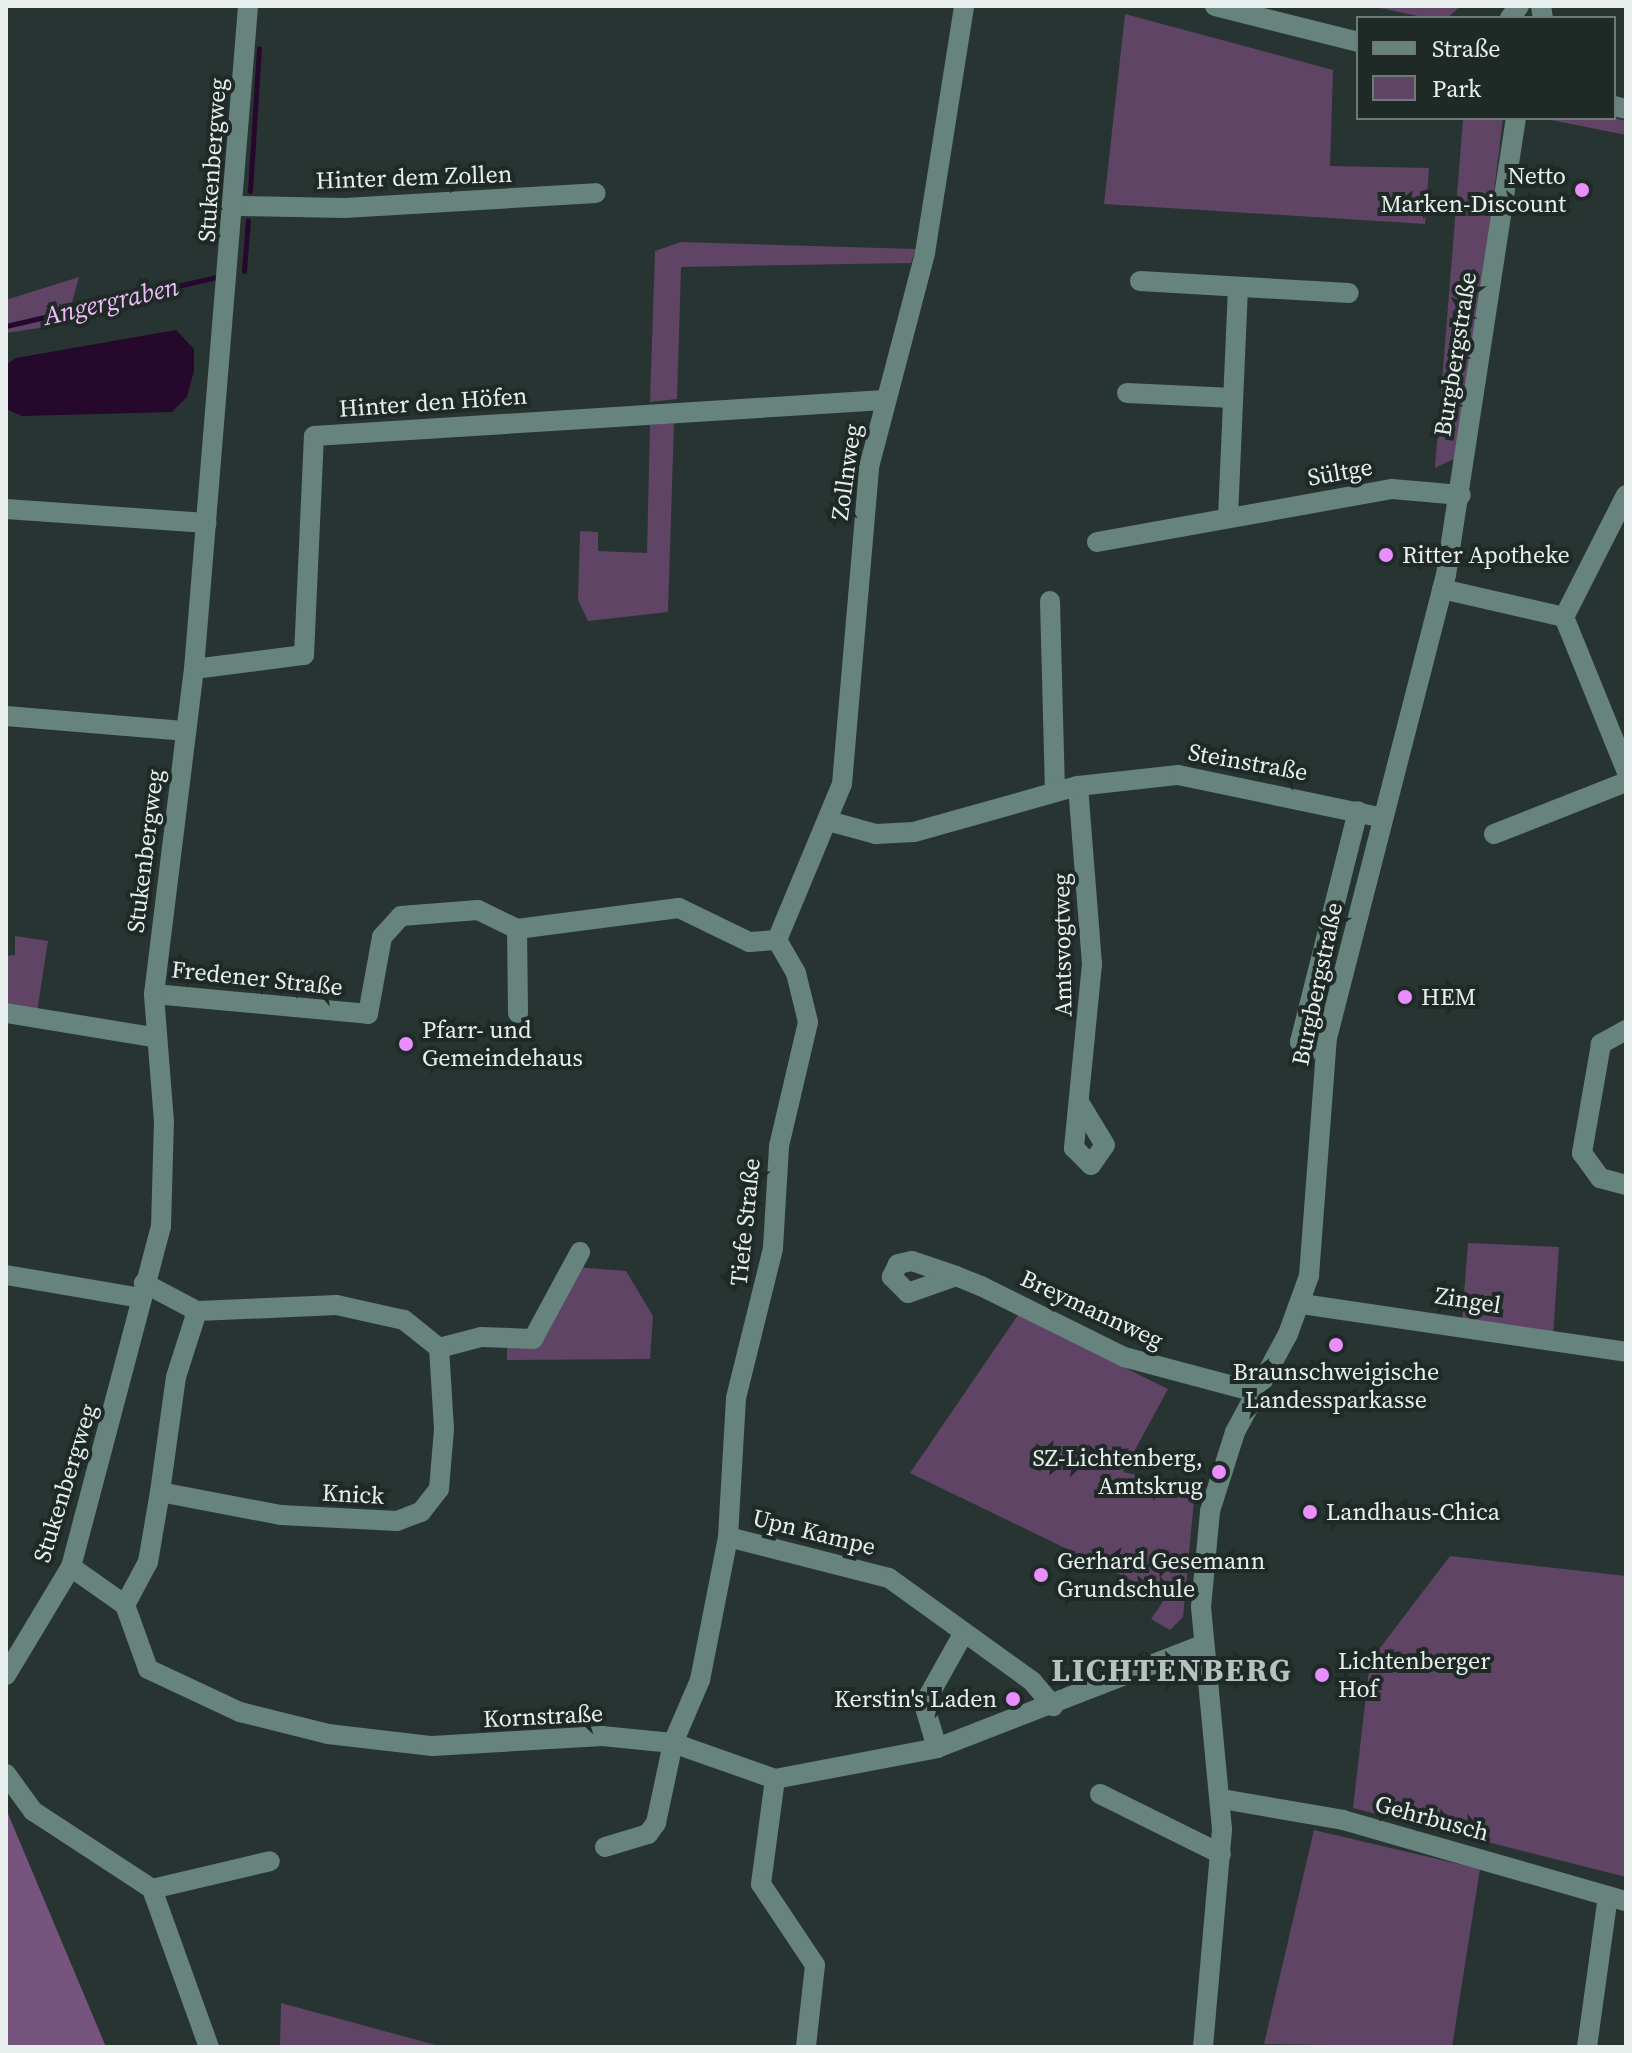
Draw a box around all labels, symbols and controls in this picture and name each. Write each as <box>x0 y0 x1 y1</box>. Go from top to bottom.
legend <box>1356 16 1616 120</box>
text: Straße <box>1432 32 1500 65</box>
text: Park <box>1432 72 1481 105</box>
street label: Stukenbergweg <box>192 77 232 243</box>
street label: Hinter dem Zollen <box>315 159 513 195</box>
place label: Netto Marken-Discount <box>1380 162 1566 218</box>
marker: Netto Marken-Discount <box>1573 181 1591 199</box>
street label: Burgbergstraße <box>1428 270 1482 438</box>
water label: Angergraben <box>40 271 182 333</box>
street label: Hinter den Höfen <box>338 381 528 423</box>
street label: Zollnweg <box>825 422 867 522</box>
street label: Sültge <box>1305 452 1375 492</box>
place label: Ritter Apotheke <box>1402 541 1570 569</box>
marker: Ritter Apotheke <box>1377 546 1395 564</box>
street label: Steinstraße <box>1186 737 1310 787</box>
street label: Stukenbergweg <box>121 768 169 934</box>
street label: Amtsvogtweg <box>1046 873 1078 1017</box>
street label: Burgbergstraße <box>1286 900 1348 1068</box>
street label: Fredener Straße <box>170 955 344 1001</box>
place label: HEM <box>1421 983 1476 1011</box>
marker: HEM <box>1396 988 1414 1006</box>
place label: Pfarr- und Gemeindehaus <box>422 1016 583 1072</box>
marker: Pfarr- und Gemeindehaus <box>397 1035 415 1053</box>
street label: Tiefe Straße <box>724 1157 766 1287</box>
street label: Breymannweg <box>1016 1263 1168 1355</box>
street label: Zingel <box>1433 1281 1503 1319</box>
marker: Braunschweigische Landessparkasse <box>1327 1336 1345 1354</box>
place label: Braunschweigische Landessparkasse <box>1233 1358 1439 1414</box>
street label: Stukenbergweg <box>27 1400 103 1566</box>
place label: SZ-Lichtenberg, Amtskrug <box>1033 1444 1203 1500</box>
marker: SZ-Lichtenberg, Amtskrug <box>1210 1463 1228 1481</box>
street label: Knick <box>321 1478 385 1510</box>
place label: Landhaus-Chica <box>1326 1498 1500 1526</box>
street label: Upn Kampe <box>749 1503 879 1561</box>
marker: Landhaus-Chica <box>1301 1503 1319 1521</box>
place label: Gerhard Gesemann Grundschule <box>1057 1547 1265 1603</box>
marker: Gerhard Gesemann Grundschule <box>1032 1566 1050 1584</box>
place label: Lichtenberger Hof <box>1338 1647 1490 1703</box>
district label: LICHTENBERG <box>1051 1651 1293 1689</box>
marker: Lichtenberger Hof <box>1313 1666 1331 1684</box>
place label: Kerstin's Laden <box>834 1685 997 1713</box>
marker: Kerstin's Laden <box>1004 1690 1022 1708</box>
street label: Kornstraße <box>482 1698 604 1734</box>
street label: Gehrbusch <box>1372 1789 1492 1847</box>

